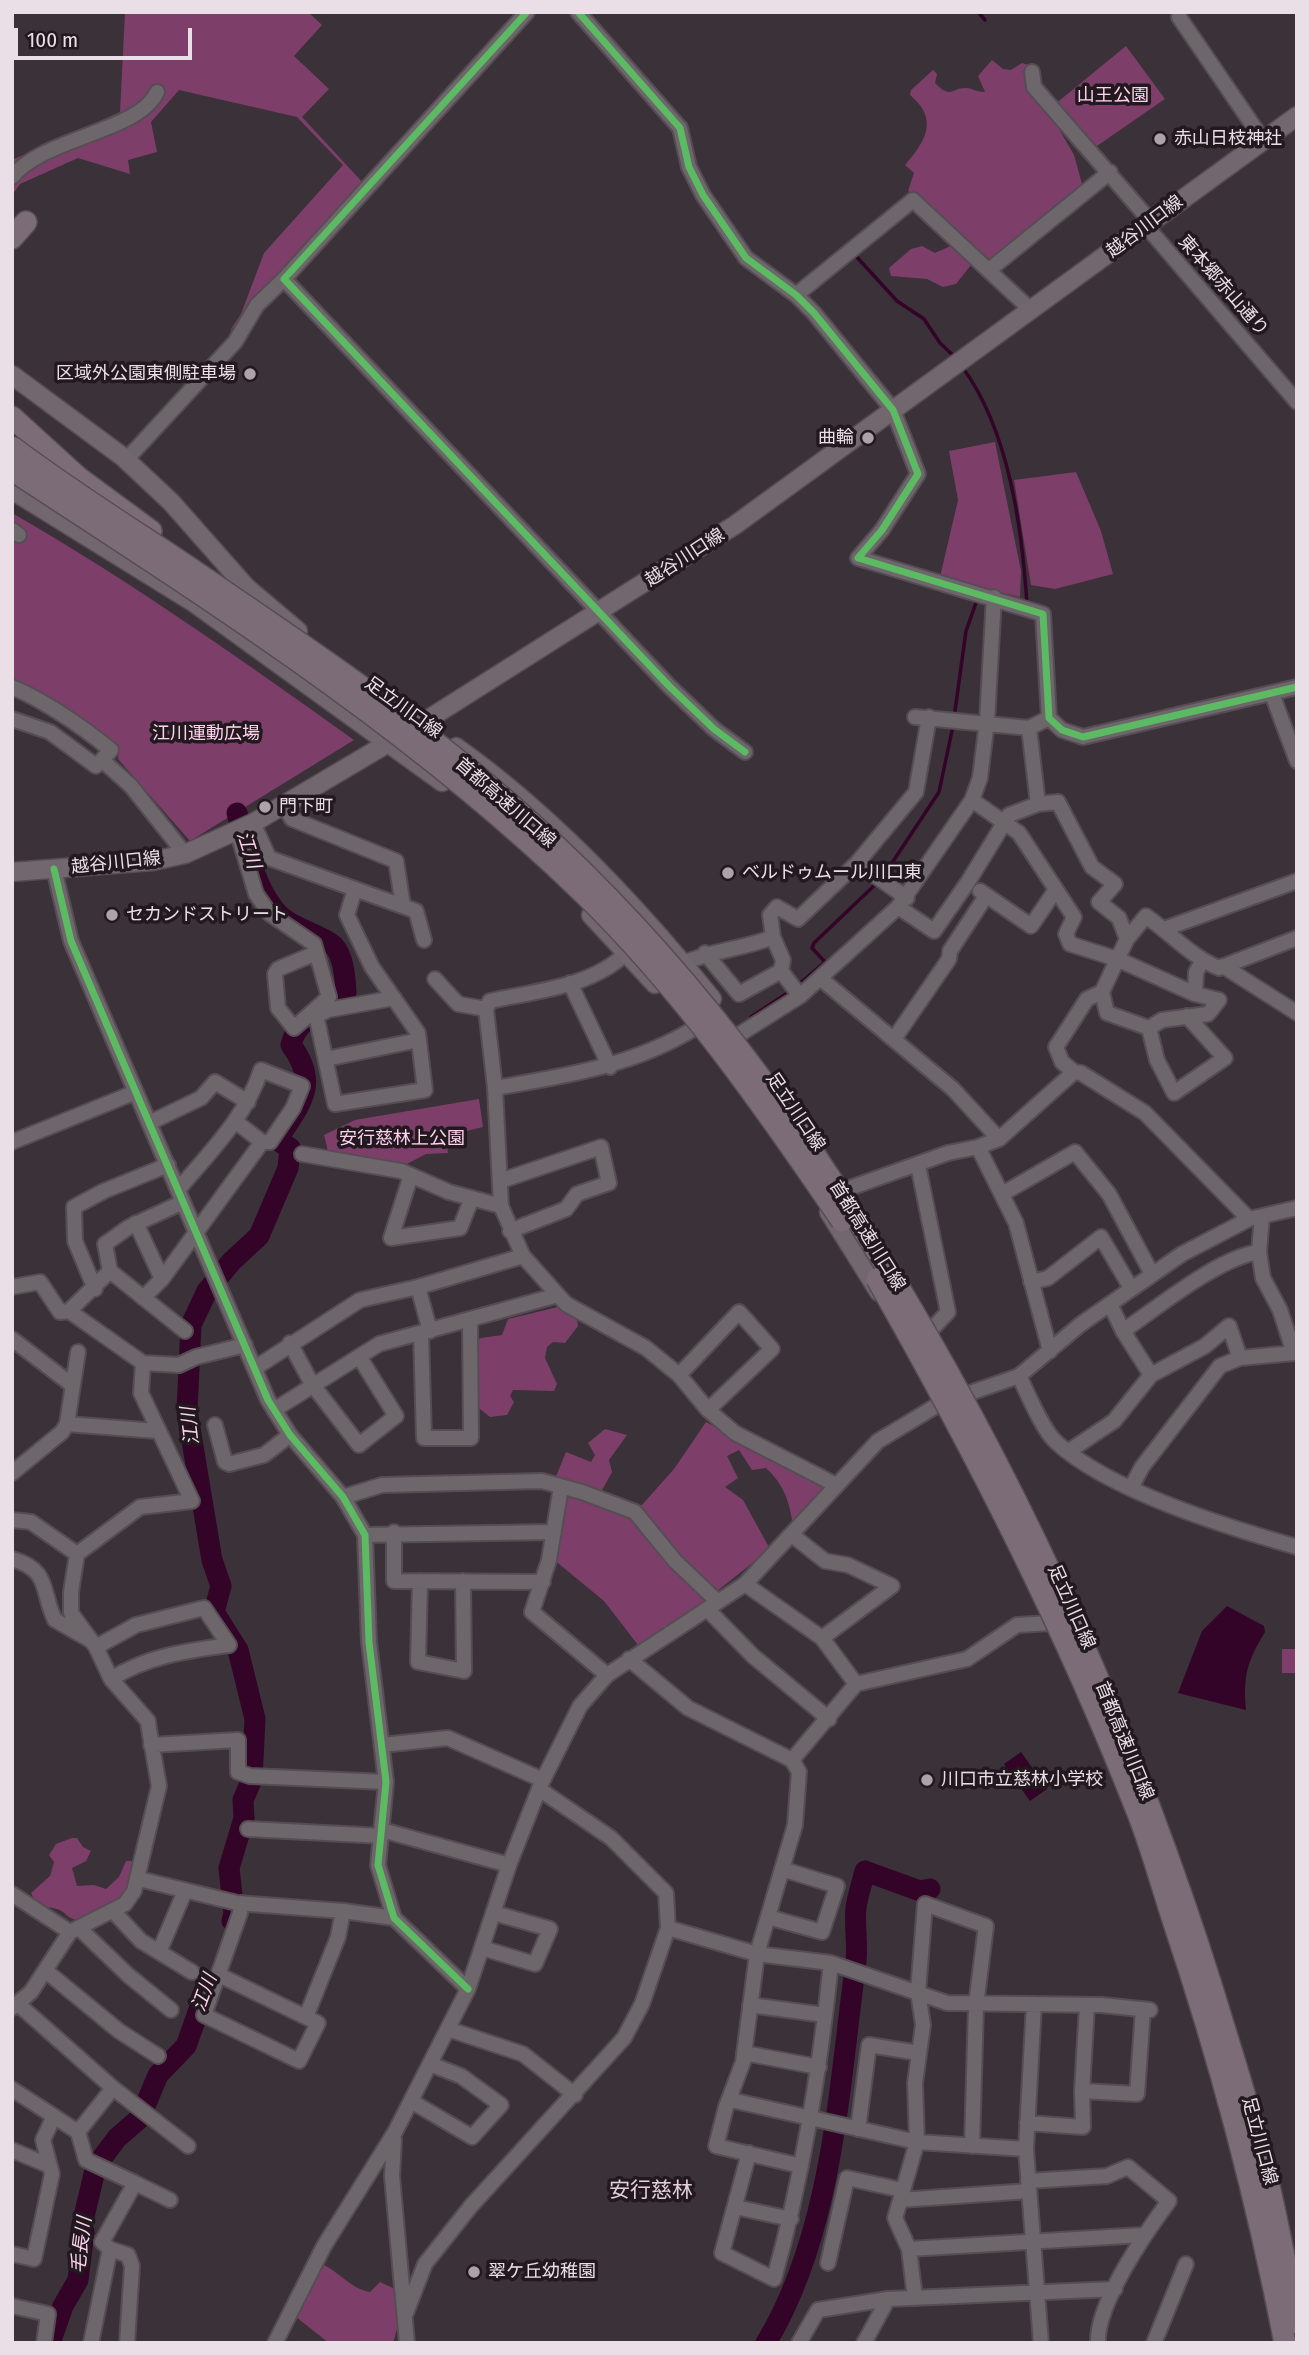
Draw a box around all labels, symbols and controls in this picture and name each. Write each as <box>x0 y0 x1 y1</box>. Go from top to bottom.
scale bar <box>18 14 196 58</box>
text: 100 m <box>27 27 78 53</box>
park label: 山王公園 <box>1077 85 1149 107</box>
place label: 赤山日枝神社 <box>1174 128 1282 150</box>
marker: 赤山日枝神社 <box>1152 131 1168 147</box>
street label: 越谷川口線 <box>1103 191 1187 263</box>
street label: 東本郷赤山通り <box>1174 231 1272 341</box>
place label: 区域外公園東側駐車場 <box>56 363 236 385</box>
marker: 区域外公園東側駐車場 <box>242 366 258 382</box>
place label: 曲輪 <box>818 427 854 449</box>
marker: 曲輪 <box>860 430 876 446</box>
street label: 越谷川口線 <box>641 524 729 592</box>
street label: 足立川口線 <box>360 673 446 743</box>
park label: 江川運動広場 <box>152 723 260 745</box>
street label: 首都高速川口線 <box>450 754 560 852</box>
place label: 門下町 <box>279 796 333 818</box>
marker: 門下町 <box>257 799 273 815</box>
water label: 江川 <box>231 828 265 872</box>
street label: 越谷川口線 <box>70 848 162 878</box>
place label: ベルドゥムール川口東 <box>742 862 922 884</box>
marker: ベルドゥムール川口東 <box>720 865 736 881</box>
place label: セカンドストリート <box>126 904 288 926</box>
marker: セカンドストリート <box>104 907 120 923</box>
street label: 足立川口線 <box>761 1069 829 1155</box>
park label: 安行慈林上公園 <box>339 1128 465 1150</box>
street label: 首都高速川口線 <box>824 1177 910 1295</box>
water label: 江川 <box>177 1406 205 1446</box>
street label: 足立川口線 <box>1043 1561 1099 1653</box>
street label: 首都高速川口線 <box>1090 1679 1158 1803</box>
place label: 川口市立慈林小学校 <box>941 1769 1103 1791</box>
marker: 川口市立慈林小学校 <box>919 1772 935 1788</box>
water label: 江川 <box>188 1971 222 2015</box>
street label: 足立川口線 <box>1237 2095 1281 2187</box>
district label: 安行慈林 <box>609 2178 693 2204</box>
water label: 毛長川 <box>67 2215 97 2275</box>
place label: 翠ケ丘幼稚園 <box>488 2261 596 2283</box>
marker: 翠ケ丘幼稚園 <box>466 2264 482 2280</box>

